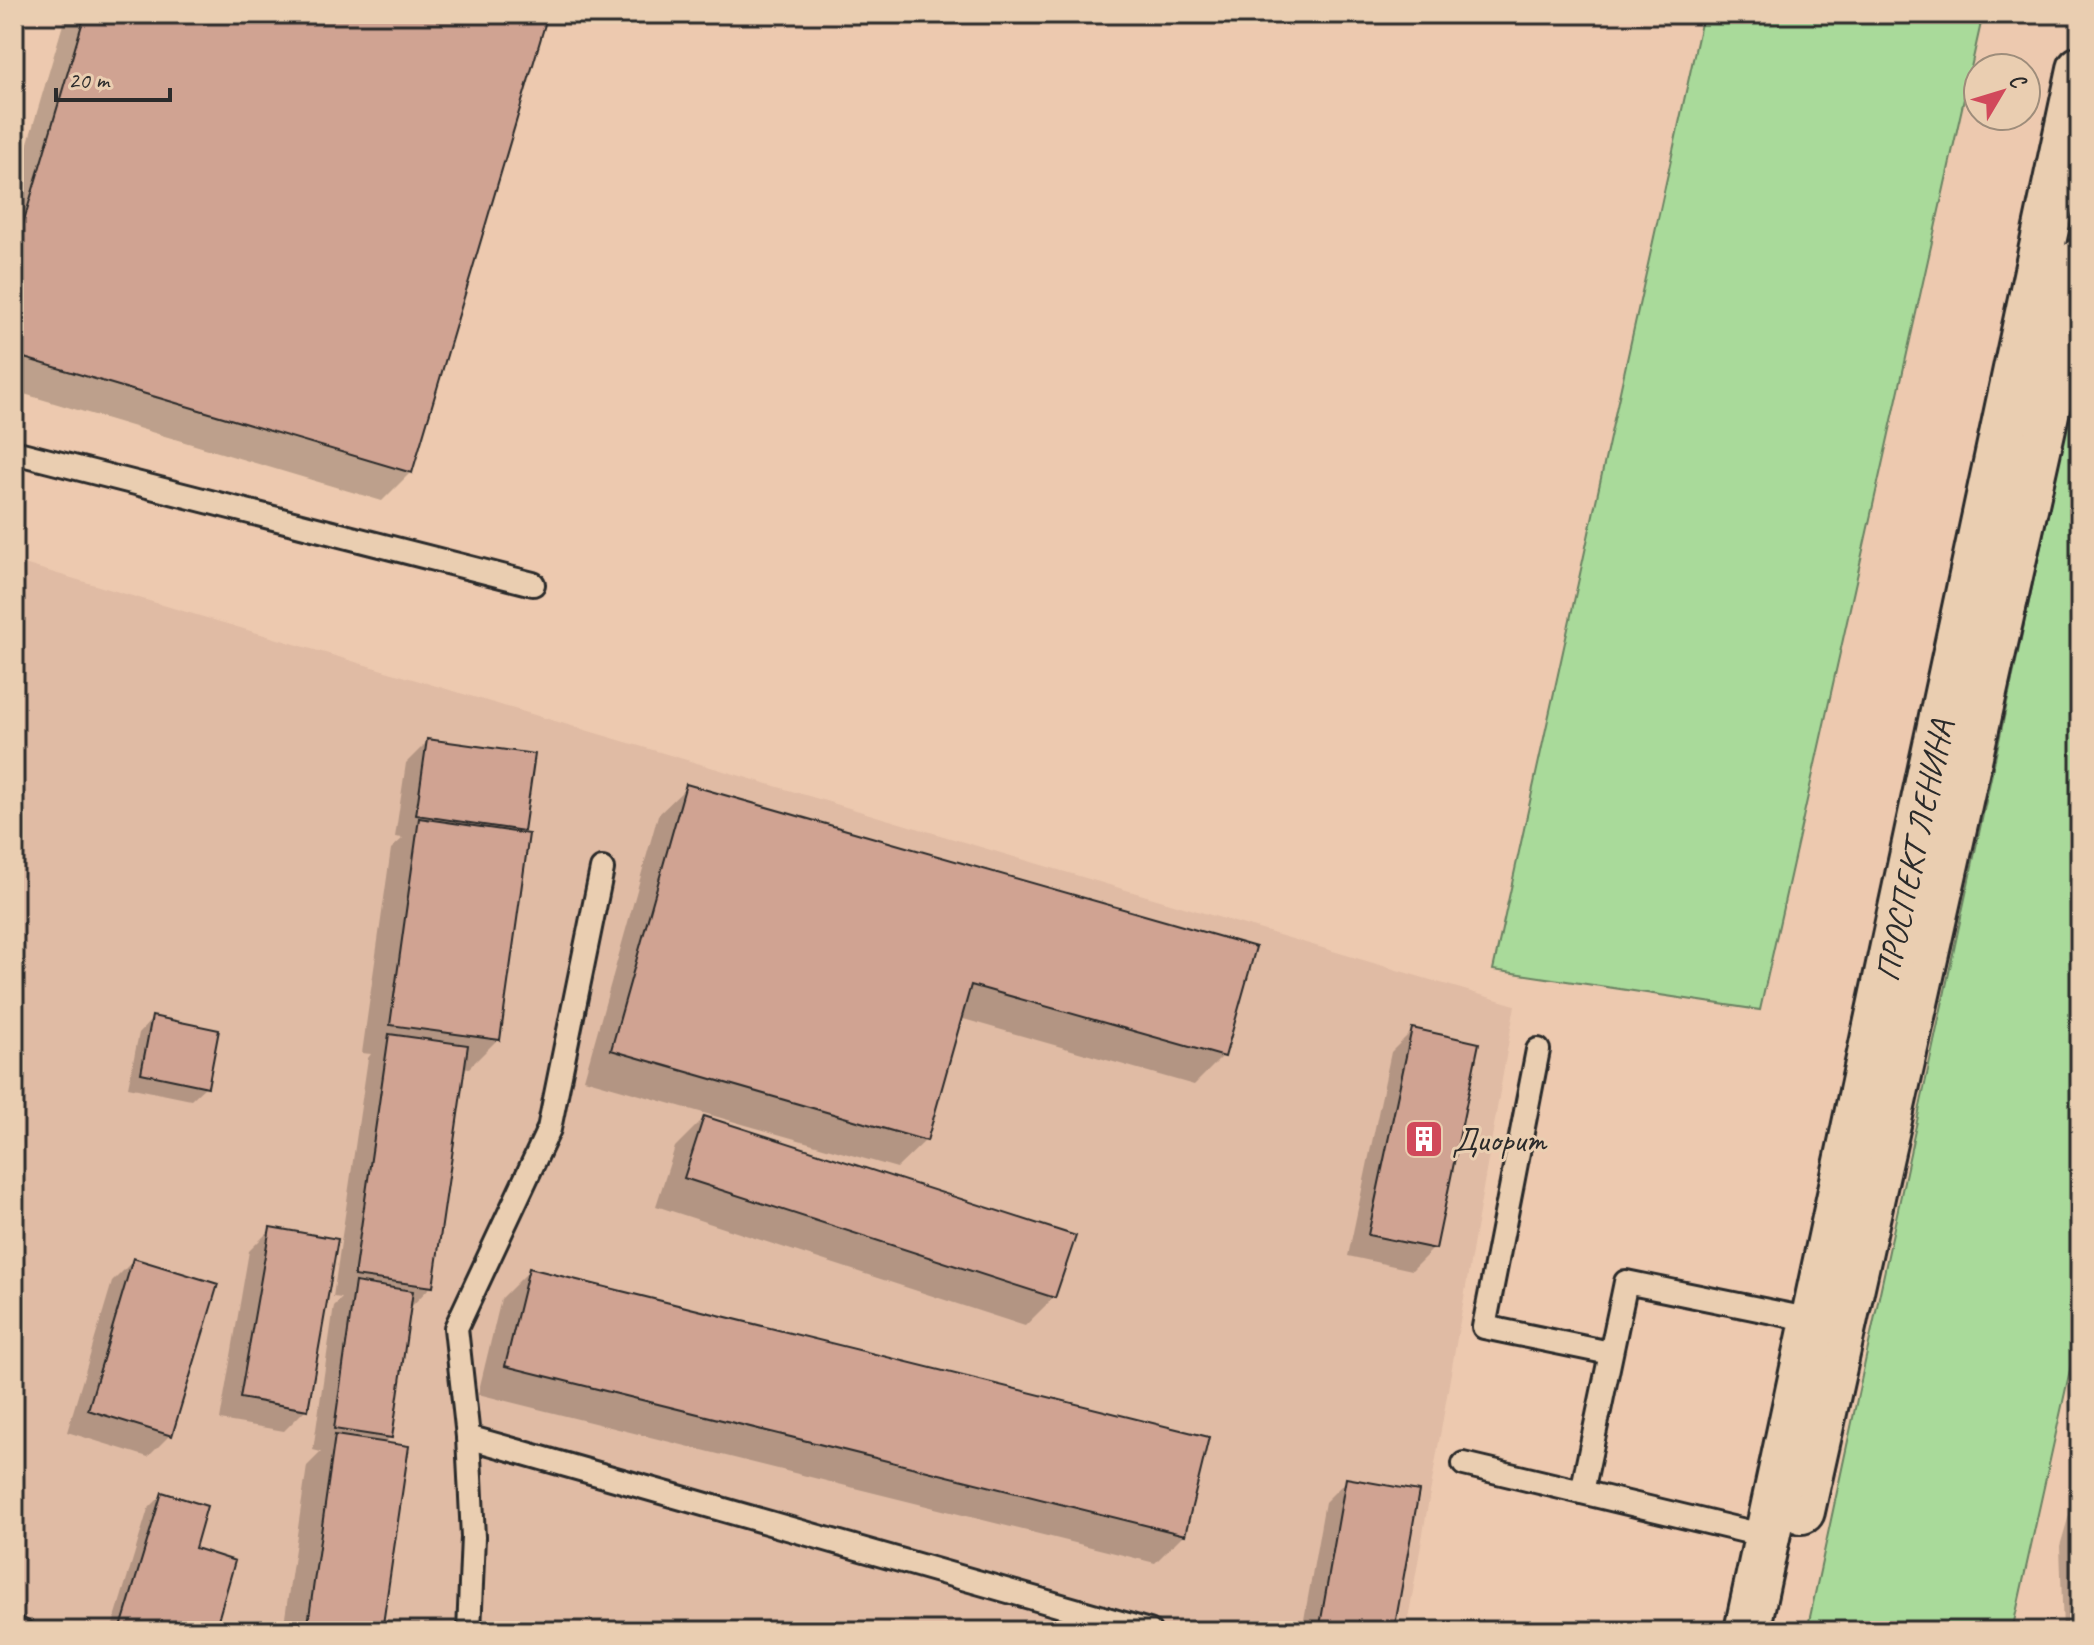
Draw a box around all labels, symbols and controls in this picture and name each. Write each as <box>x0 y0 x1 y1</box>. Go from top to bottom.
scale bar <box>56 52 170 102</box>
north arrow <box>1962 52 2042 132</box>
text: 20 m <box>68 65 111 95</box>
text: С <box>2003 67 2033 96</box>
street label: ПРОСПЕКТ ЛЕНИНА <box>1865 715 1962 985</box>
building icon: Диорит <box>1403 1118 1445 1160</box>
place label: Диорит <box>1452 1118 1548 1161</box>

